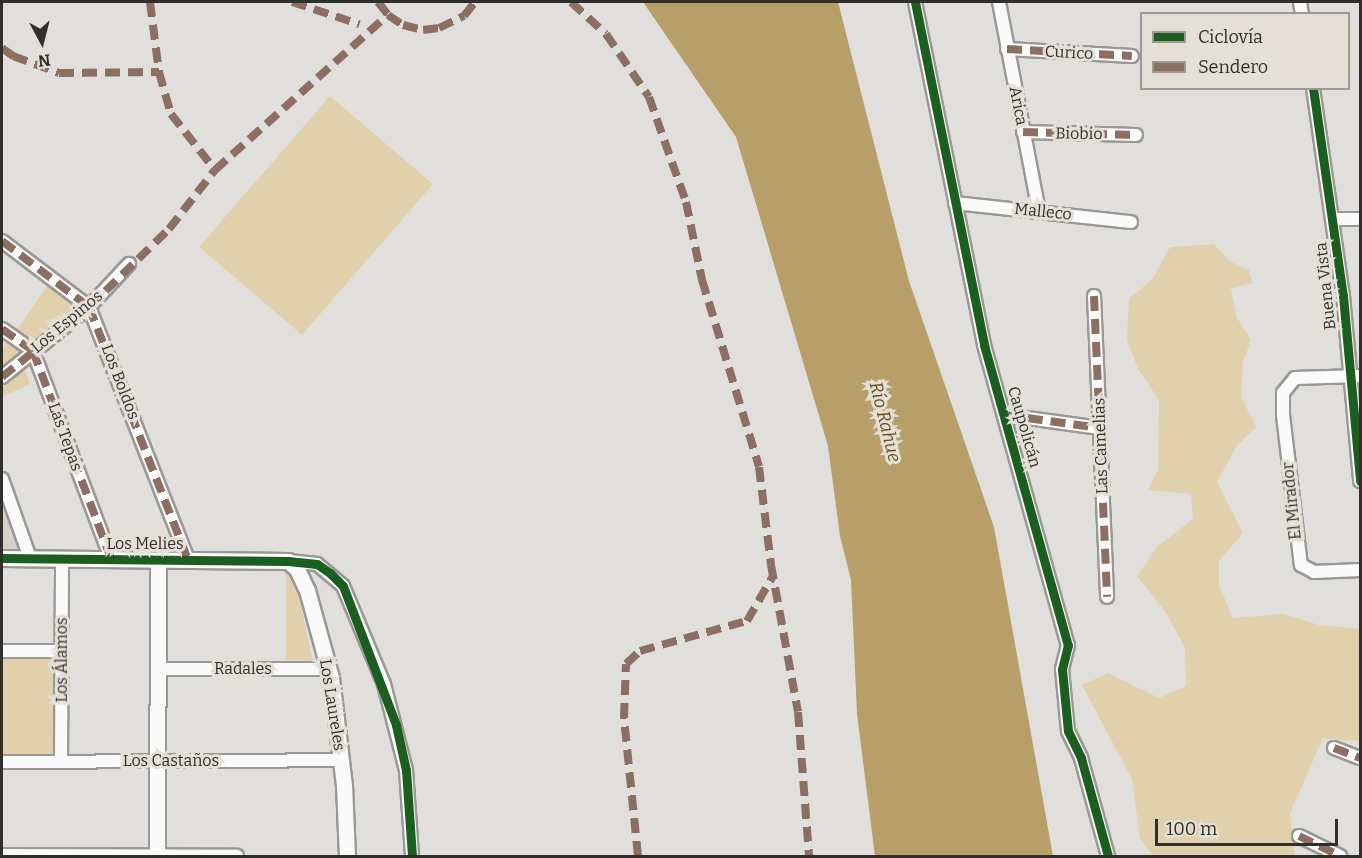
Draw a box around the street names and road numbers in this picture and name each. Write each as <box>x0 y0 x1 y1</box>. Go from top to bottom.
street label: Curico <box>1044 42 1094 64</box>
street label: Arica <box>1005 85 1031 127</box>
street label: Biobio <box>1055 124 1103 144</box>
street label: Malleco <box>1013 199 1073 225</box>
street label: Buena Vista <box>1312 241 1340 331</box>
street label: Los Espinos <box>27 287 107 357</box>
street label: Los Boldos <box>97 342 143 422</box>
street label: Caupolicán <box>1003 384 1045 470</box>
street label: Las Camelias <box>1090 397 1112 495</box>
street label: Las Tepas <box>44 400 86 474</box>
street label: El Mirador <box>1278 461 1306 541</box>
street label: Los Melies <box>106 534 184 554</box>
street label: Los Álamos <box>52 617 72 703</box>
street label: Los Laureles <box>315 658 349 752</box>
street label: Radales <box>214 659 272 679</box>
street label: Los Castaños <box>123 751 219 771</box>

